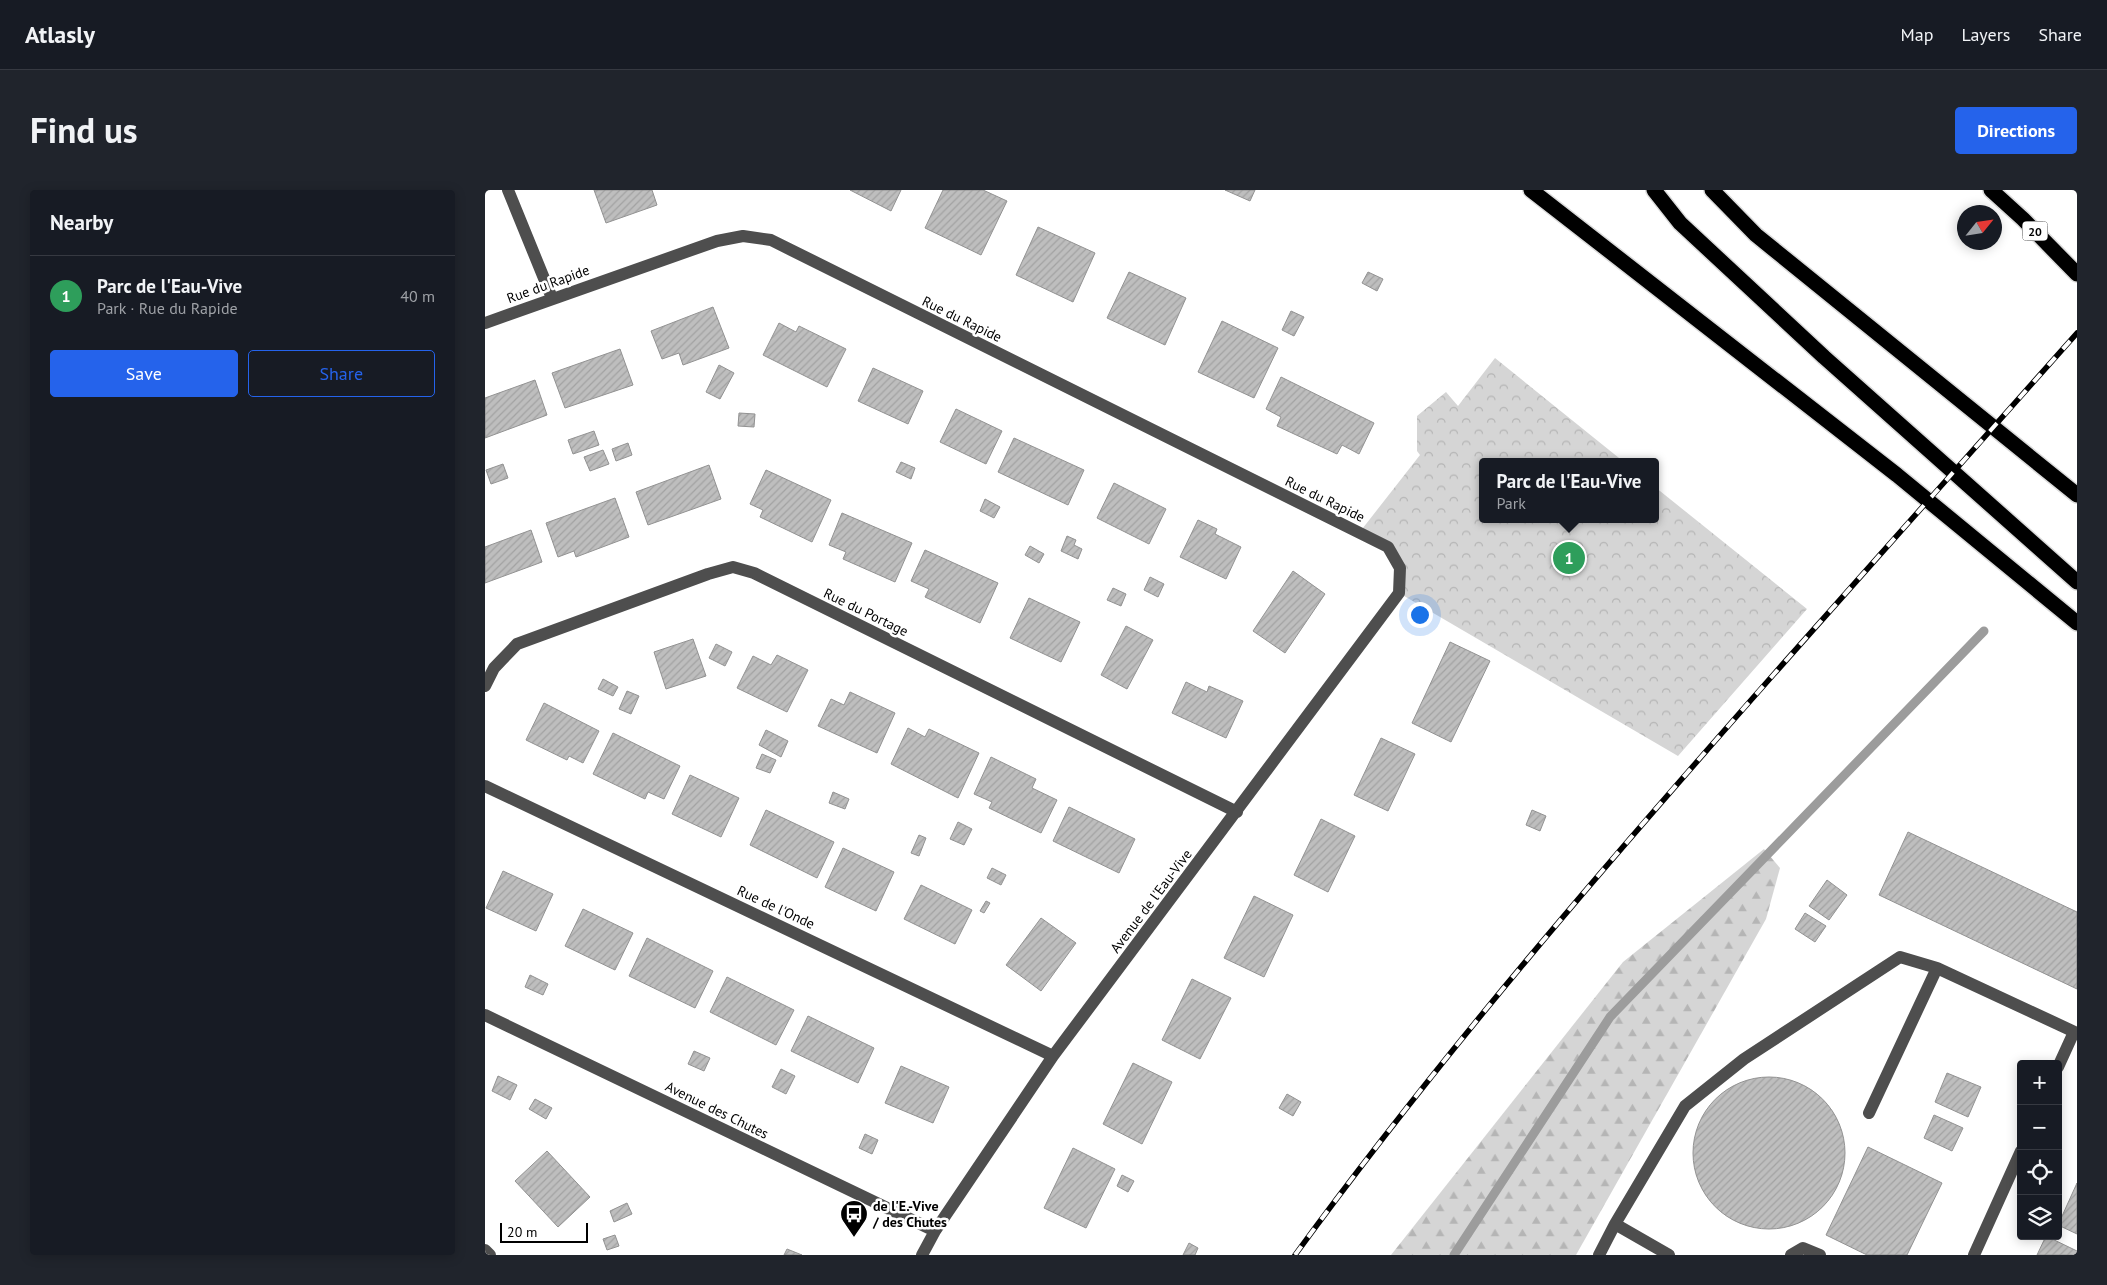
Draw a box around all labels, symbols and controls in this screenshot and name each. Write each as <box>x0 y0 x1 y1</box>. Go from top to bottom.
text: Atlasly <box>25 19 95 50</box>
text: Map <box>1901 23 1933 46</box>
text: Layers <box>1961 23 2010 46</box>
text: Share <box>2038 23 2082 46</box>
text: Find us <box>30 107 138 153</box>
button: Directions <box>1955 107 2077 154</box>
north arrow <box>1957 205 2002 250</box>
text: Nearby <box>50 209 113 236</box>
road number: 20 <box>2023 221 2047 240</box>
street label: Rue du Rapide <box>504 261 592 307</box>
text: Parc de l'Eau-Vive <box>97 274 242 298</box>
text: 1 <box>61 286 71 306</box>
text: 40 m <box>400 286 435 306</box>
street label: Rue du Rapide <box>919 292 1005 346</box>
text: Park · Rue du Rapide <box>97 298 238 318</box>
button: Save <box>50 350 238 397</box>
button: Share <box>248 350 435 397</box>
popup <box>1479 458 1659 523</box>
text: Parc de l'Eau-Vive <box>1496 469 1642 493</box>
street label: Rue du Rapide <box>1282 472 1368 526</box>
text: Park <box>1496 493 1526 513</box>
pin: 1 <box>1553 539 1585 577</box>
street label: Rue du Portage <box>821 584 911 640</box>
your location <box>1407 602 1433 628</box>
street label: Avenue de l'Eau-Vive <box>1106 846 1196 956</box>
street label: Rue de l'Onde <box>734 881 818 933</box>
map controls <box>2017 1060 2062 1240</box>
button: + <box>2017 1060 2062 1105</box>
street label: Avenue des Chutes <box>662 1077 772 1143</box>
button: − <box>2017 1105 2062 1150</box>
button: locate <box>2017 1150 2062 1195</box>
button: layers <box>2017 1195 2062 1240</box>
place label: de l'E.-Vive / des Chutes <box>872 1197 947 1231</box>
bus stop icon: de l'E.-Vive / des Chutes <box>839 1199 869 1238</box>
scale bar <box>500 1220 587 1243</box>
text: 20 m <box>507 1223 537 1241</box>

